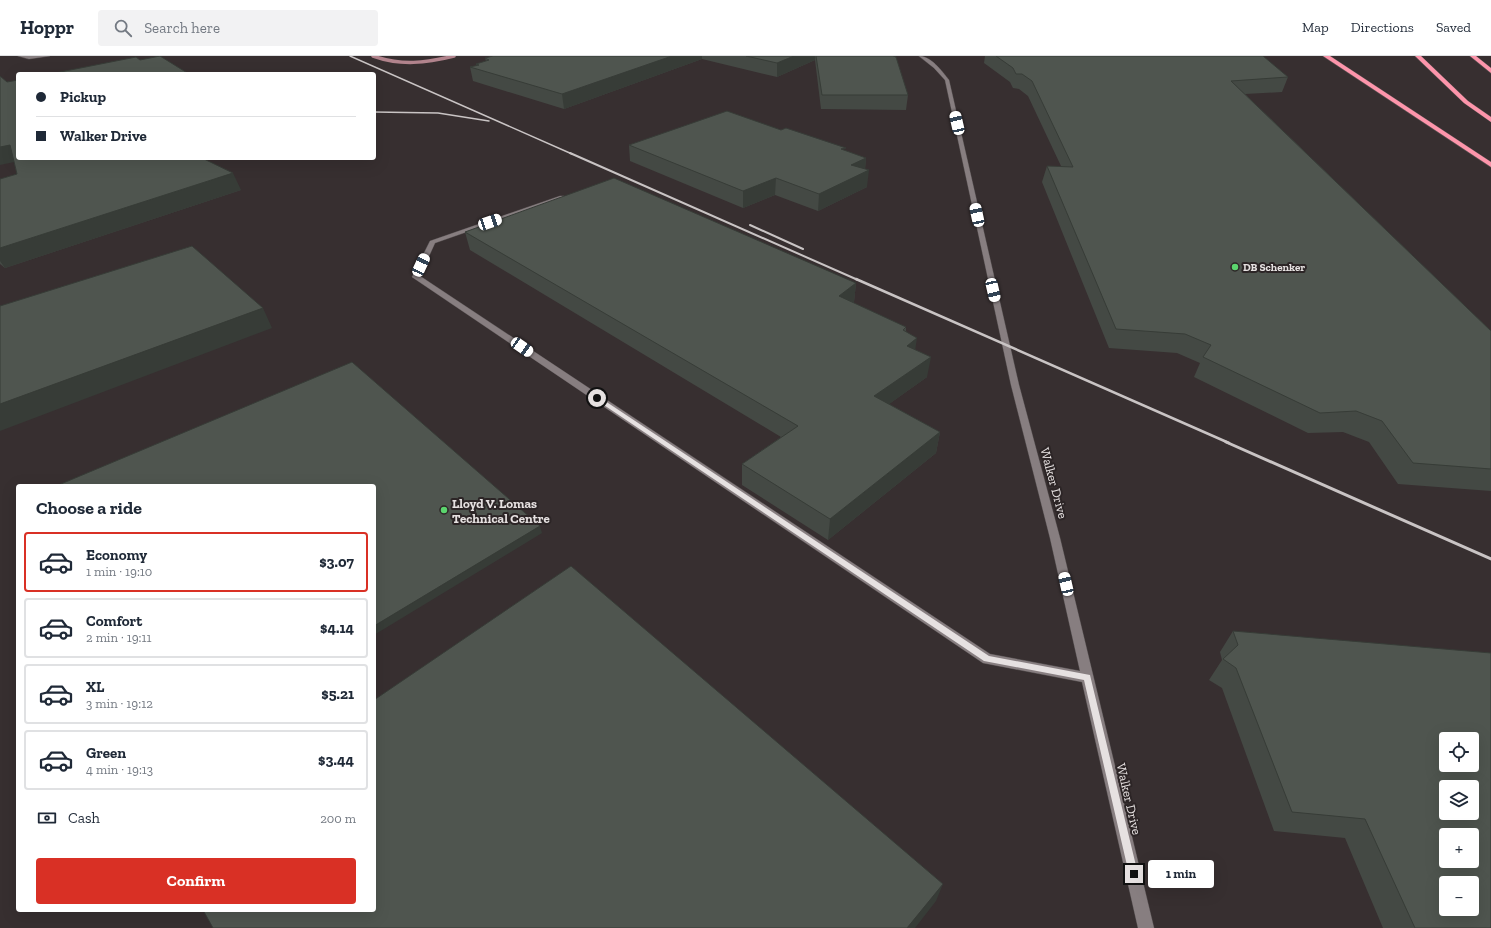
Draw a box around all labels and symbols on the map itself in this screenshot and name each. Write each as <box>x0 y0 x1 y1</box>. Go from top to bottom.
car <box>948 110 966 136</box>
car <box>969 202 985 228</box>
car <box>477 212 503 232</box>
car <box>410 252 432 278</box>
place label: DB Schenker <box>1243 261 1305 274</box>
marker: DB Schenker <box>1230 262 1240 272</box>
car <box>984 277 1002 303</box>
car <box>509 335 535 359</box>
route start <box>588 389 606 407</box>
street label: Walker Drive <box>1037 446 1071 520</box>
place label: Lloyd V. Lomas Technical Centre <box>452 496 551 526</box>
marker: Lloyd V. Lomas Technical Centre <box>439 505 449 515</box>
car <box>1057 571 1075 597</box>
street label: Walker Drive <box>1114 762 1144 836</box>
callout: 1 min <box>1148 860 1214 888</box>
route end <box>1125 865 1143 883</box>

